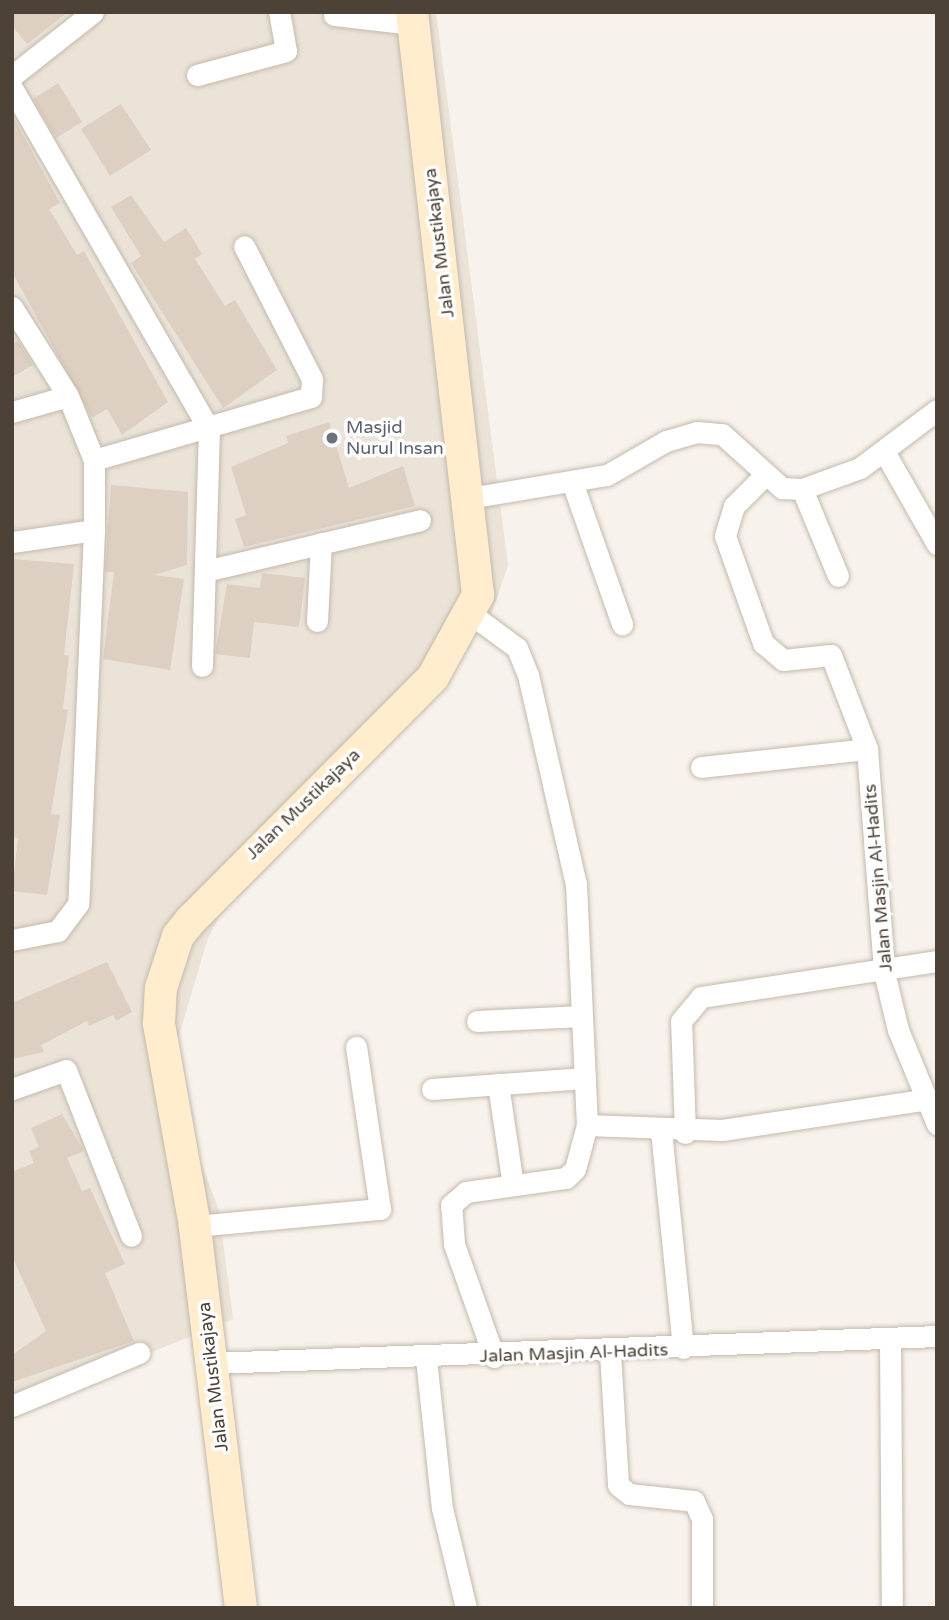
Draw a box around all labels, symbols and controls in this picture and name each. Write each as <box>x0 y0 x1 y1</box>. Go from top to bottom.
street label: Jalan Mustikajaya <box>419 167 459 319</box>
place label: Masjid Nurul Insan <box>346 417 444 460</box>
marker: Masjid Nurul Insan <box>324 430 340 446</box>
street label: Jalan Mustikajaya <box>241 744 365 864</box>
street label: Jalan Masjin Al-Hadits <box>859 783 897 973</box>
street label: Jalan Mustikajaya <box>193 1301 233 1453</box>
street label: Jalan Masjin Al-Hadits <box>479 1339 669 1367</box>

